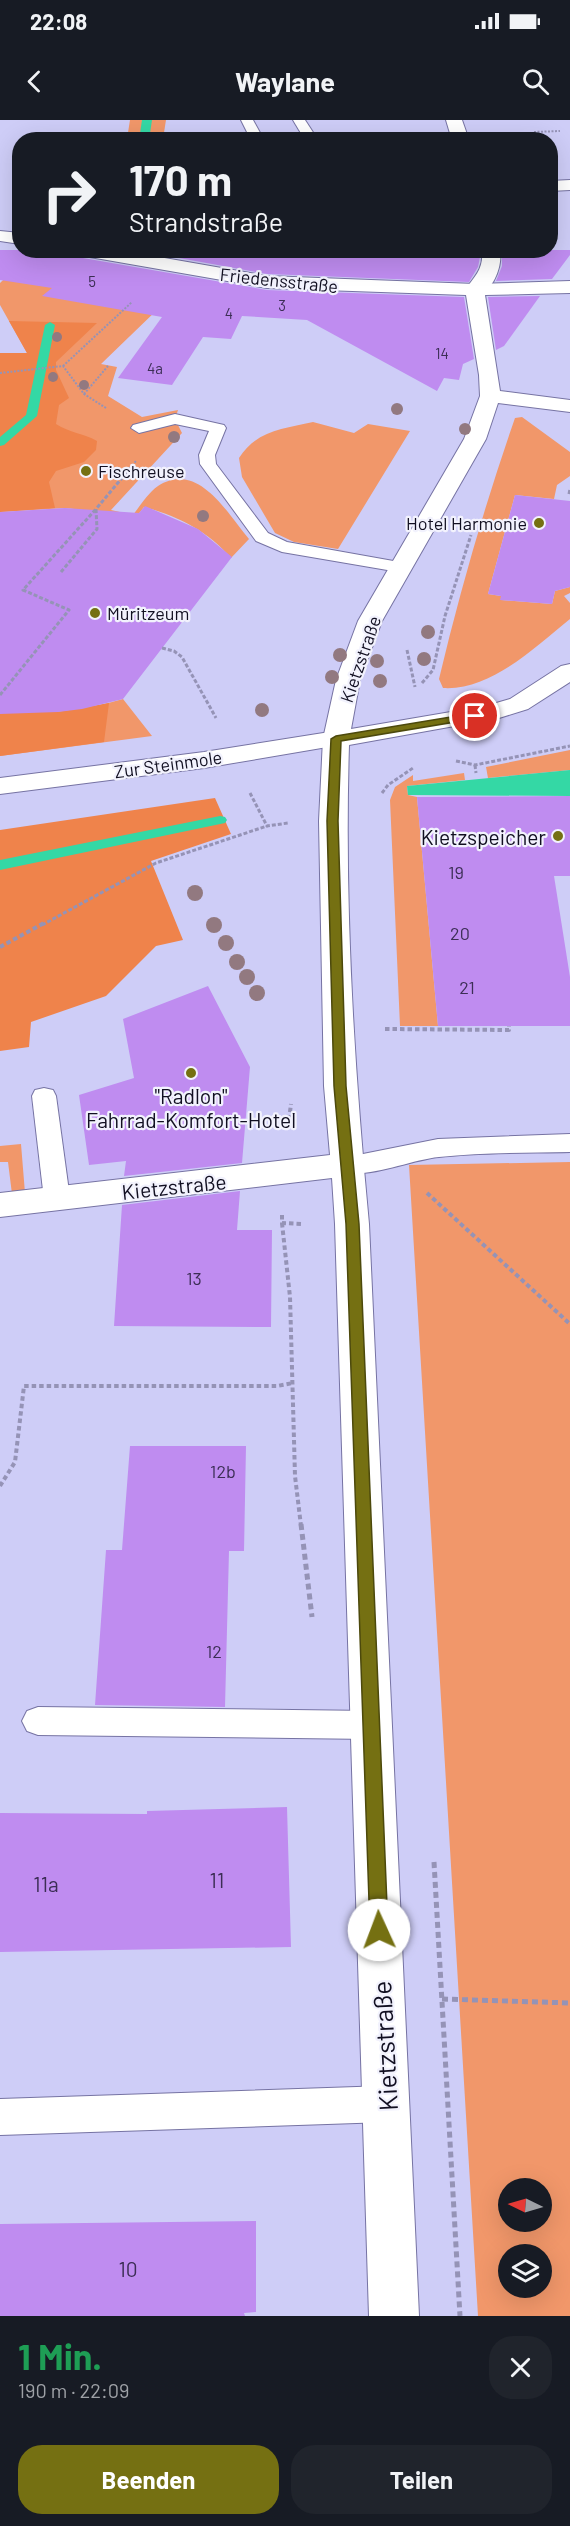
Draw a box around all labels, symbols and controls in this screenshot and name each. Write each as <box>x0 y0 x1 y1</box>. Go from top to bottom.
text: 22:08 <box>30 8 87 34</box>
icon: back <box>18 65 51 98</box>
text: Waylane <box>235 65 335 97</box>
icon: search <box>519 65 552 98</box>
text: 170 m <box>129 154 232 204</box>
icon: right <box>30 156 108 234</box>
text: Strandstraße <box>129 205 283 237</box>
street label: Friedensstraße <box>219 263 339 297</box>
house number: 5 <box>88 272 96 290</box>
house number: 3 <box>278 296 286 314</box>
house number: 4 <box>225 304 233 322</box>
house number: 14 <box>435 344 449 362</box>
house number: 4a <box>147 359 163 377</box>
place label: Fischreuse <box>98 460 185 482</box>
marker: Fischreuse <box>79 464 93 478</box>
place label: Hotel Harmonie <box>406 512 527 534</box>
marker: Hotel Harmonie <box>532 516 546 530</box>
place label: Müritzeum <box>107 602 189 624</box>
marker: Müritzeum <box>88 606 102 620</box>
street label: Kietzstraße <box>335 613 385 705</box>
pin <box>449 690 500 741</box>
icon: arrive <box>458 699 491 732</box>
street label: Zur Steinmole <box>113 746 223 782</box>
place label: Kietzspeicher <box>421 824 546 849</box>
marker: Kietzspeicher <box>551 829 565 843</box>
house number: 19 <box>448 861 464 883</box>
house number: 20 <box>450 922 470 944</box>
house number: 21 <box>459 976 475 998</box>
marker: "Radlon" Fahrrad-Komfort-Hotel <box>184 1066 198 1080</box>
place label: "Radlon" Fahrrad-Komfort-Hotel <box>86 1083 296 1132</box>
street label: Kietzstraße <box>120 1168 228 1204</box>
house number: 13 <box>186 1267 202 1289</box>
house number: 12b <box>210 1460 236 1482</box>
house number: 12 <box>206 1640 222 1662</box>
house number: 11 <box>210 1867 224 1892</box>
house number: 11a <box>33 1871 59 1896</box>
position arrow <box>347 1898 411 1962</box>
street label: Kietzstraße <box>365 1980 403 2112</box>
north arrow <box>498 2178 552 2232</box>
map controls <box>498 2178 552 2298</box>
button: layers <box>498 2244 552 2298</box>
house number: 10 <box>118 2256 138 2281</box>
text: 1 Min. <box>18 2334 102 2377</box>
button: close <box>489 2336 552 2399</box>
text: 190 m · 22:09 <box>18 2378 129 2402</box>
button: Beenden <box>18 2445 279 2514</box>
button: Teilen <box>291 2445 552 2514</box>

